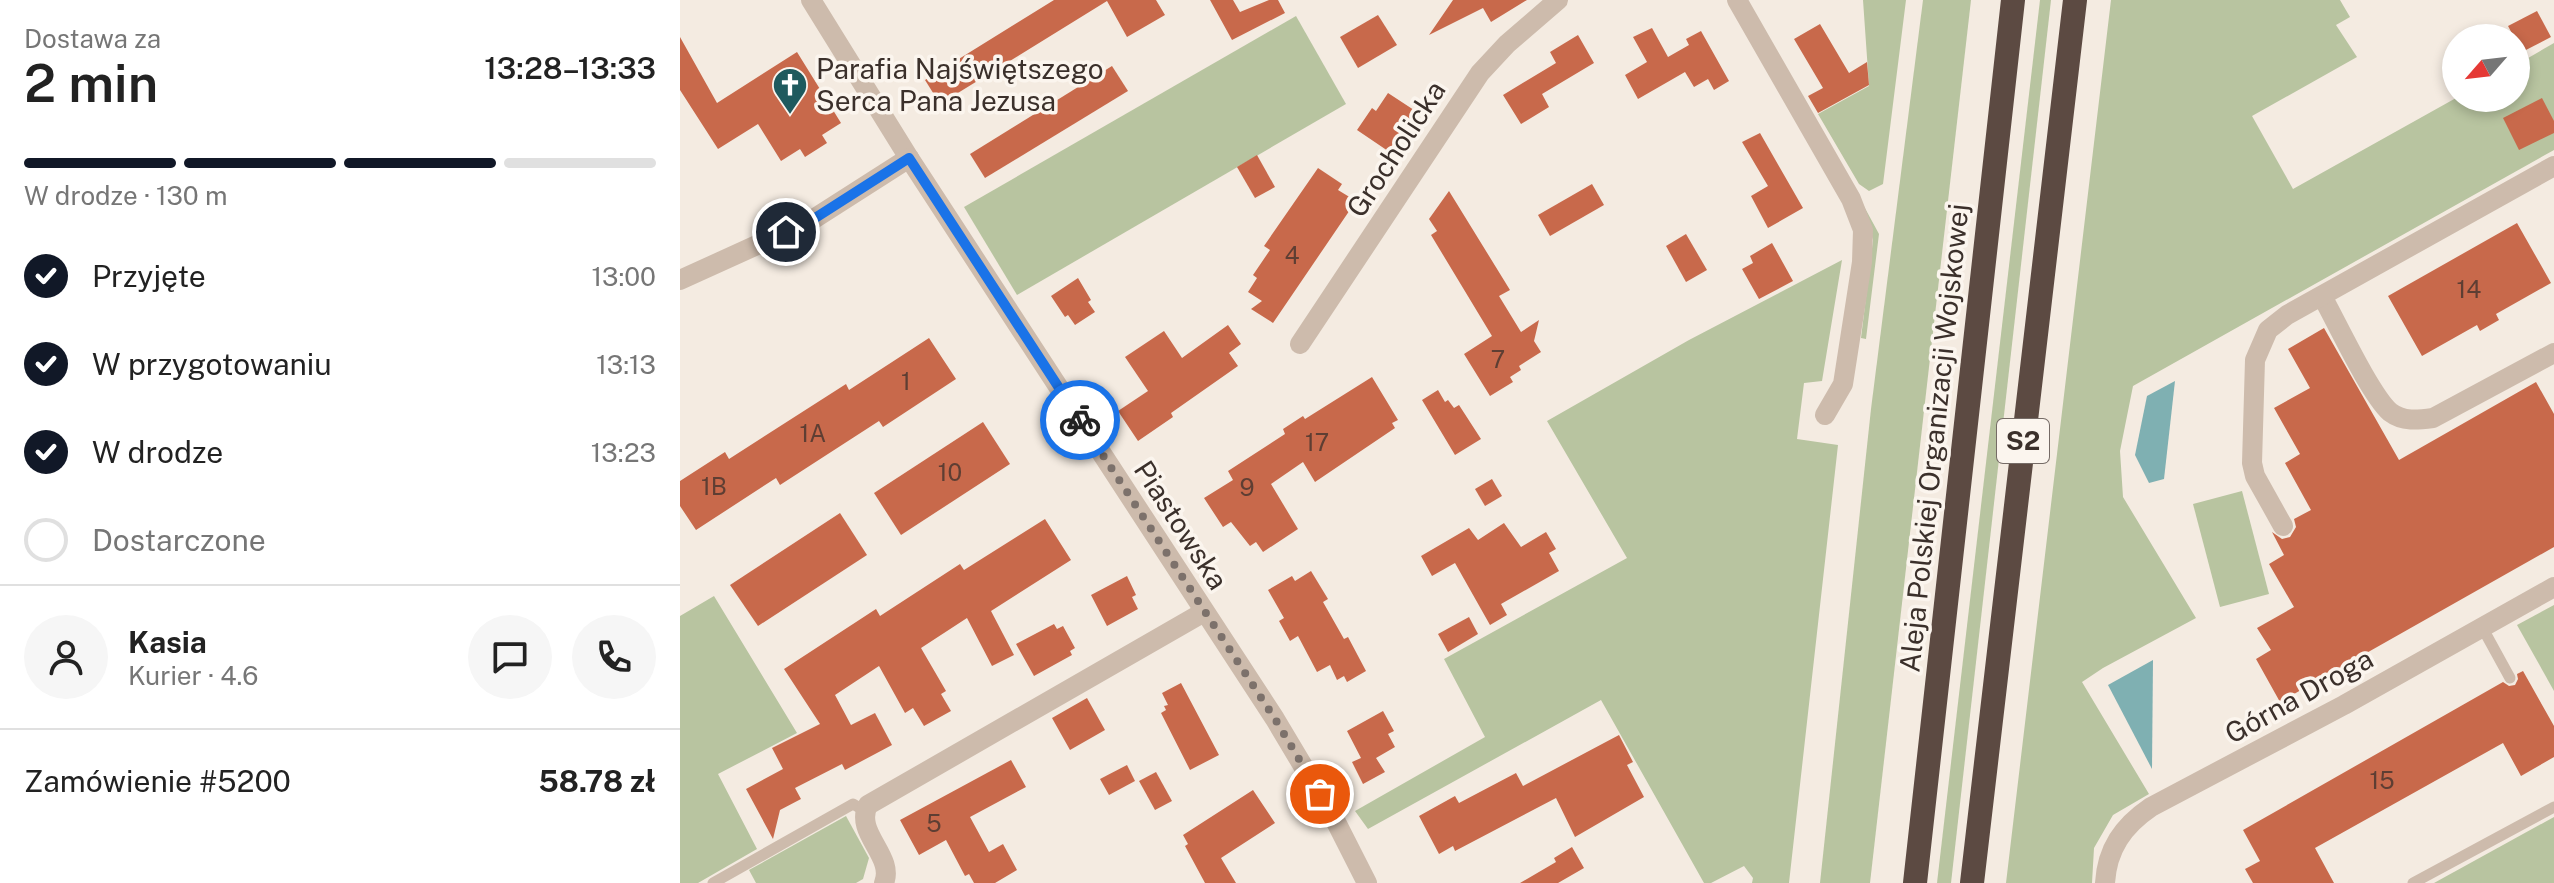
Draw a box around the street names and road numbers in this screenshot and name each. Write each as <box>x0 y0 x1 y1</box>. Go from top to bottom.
street label: Grocholicka <box>1339 75 1452 223</box>
street label: Aleja Polskiej Organizacji Wojskowej <box>1892 202 1975 674</box>
road number: S2 <box>1997 419 2049 463</box>
street label: Piastowska <box>1128 454 1235 595</box>
street label: Górna Droga <box>2219 641 2379 750</box>

